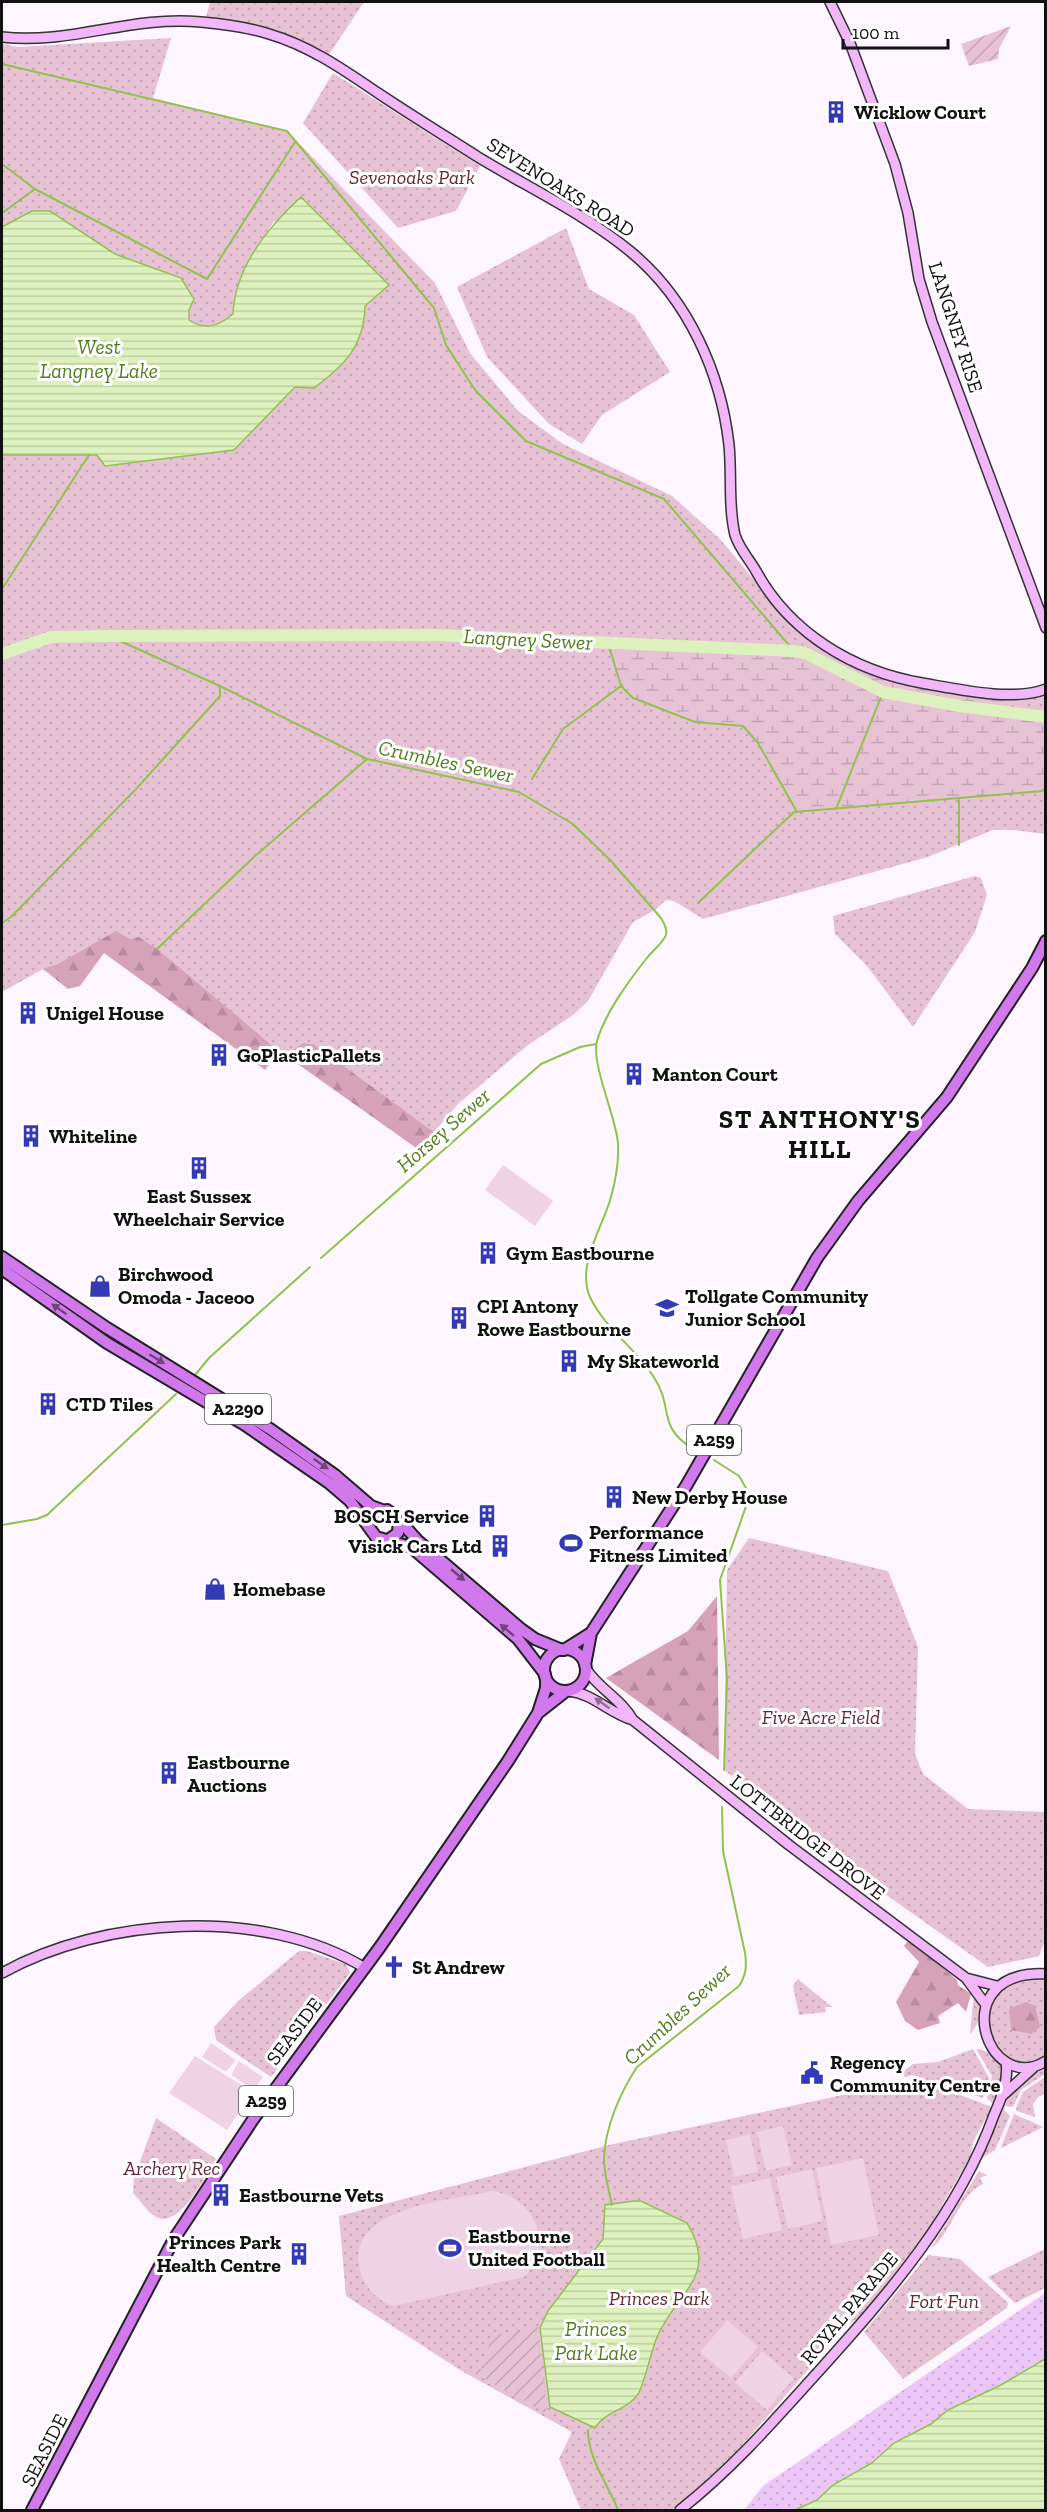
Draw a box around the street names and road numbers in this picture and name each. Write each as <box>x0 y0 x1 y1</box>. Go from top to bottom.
street label: SEVENOAKS ROAD <box>483 132 639 242</box>
street label: LANGNEY RISE <box>924 259 988 395</box>
road number: A2290 <box>205 1394 271 1424</box>
road number: A259 <box>687 1425 741 1455</box>
street label: LOTTBRIDGE DROVE <box>726 1769 890 1905</box>
street label: SEASIDE <box>261 1993 327 2069</box>
road number: A259 <box>239 2086 293 2116</box>
street label: ROYAL PARADE <box>795 2247 903 2369</box>
street label: SEASIDE <box>16 2410 72 2490</box>

